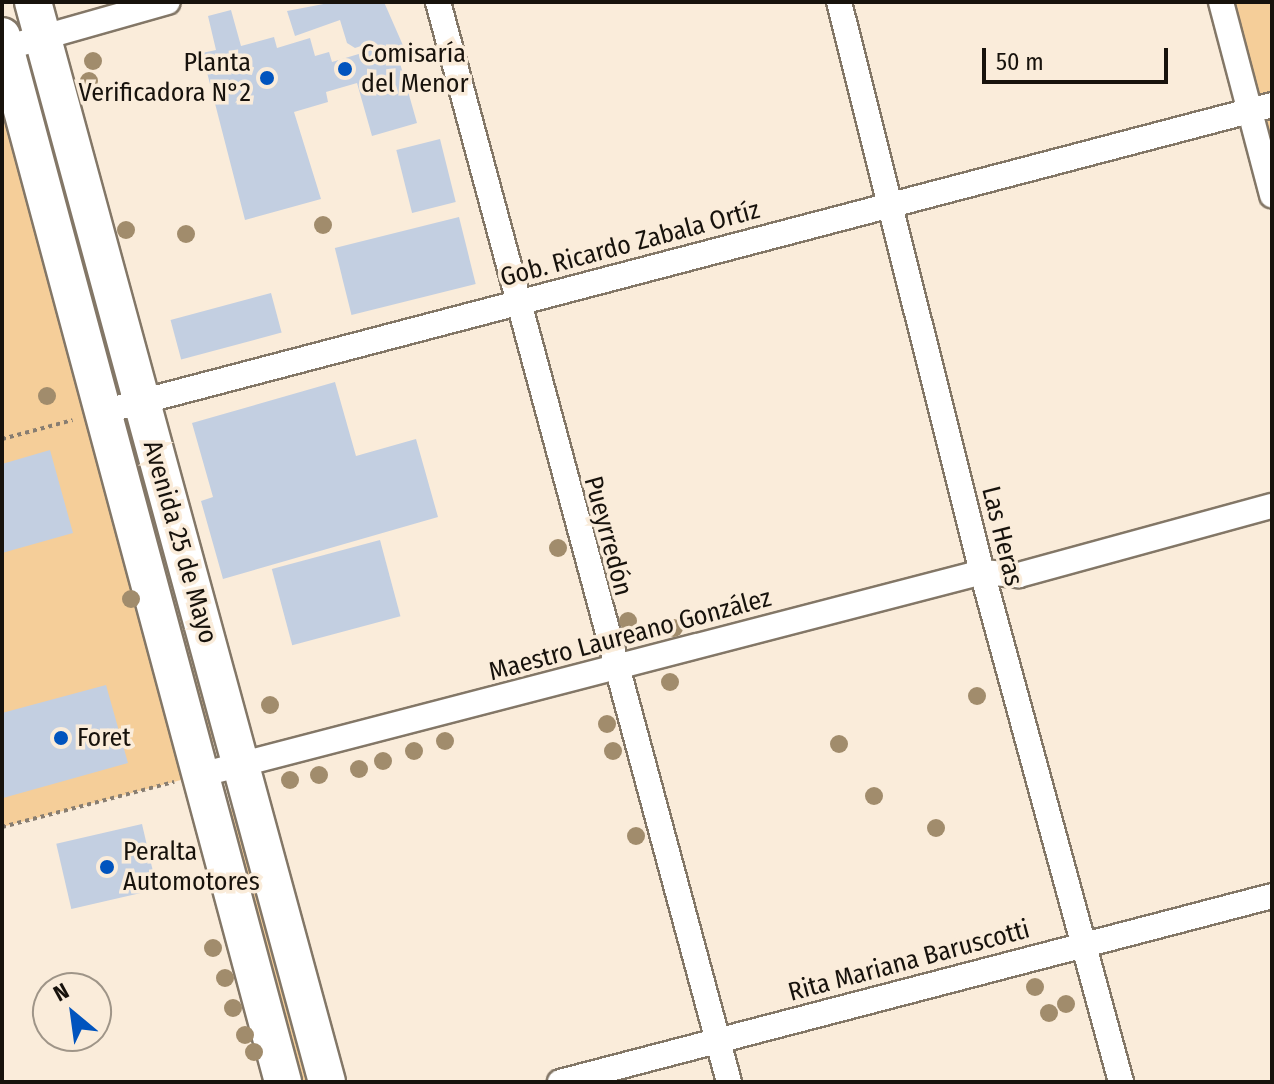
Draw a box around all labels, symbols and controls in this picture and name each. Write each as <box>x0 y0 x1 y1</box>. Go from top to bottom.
scale bar <box>986 32 1172 82</box>
place label: Comisaría del Menor <box>361 38 469 100</box>
place label: Planta Verificadora N°2 <box>79 47 251 108</box>
text: 50 m <box>996 48 1044 76</box>
marker: Comisaría del Menor <box>336 60 354 78</box>
marker: Planta Verificadora N°2 <box>258 69 276 87</box>
street label: Gob. Ricardo Zabala Ortíz <box>497 194 763 294</box>
street label: Avenida 25 de Mayo <box>136 437 224 647</box>
street label: Pueyrredón <box>577 473 639 599</box>
street label: Las Heras <box>975 483 1029 589</box>
street label: Maestro Laureano González <box>485 582 775 688</box>
place label: Foret <box>77 722 131 754</box>
marker: Foret <box>52 729 70 747</box>
place label: Peralta Automotores <box>123 836 260 898</box>
marker: Peralta Automotores <box>98 858 116 876</box>
street label: Rita Mariana Baruscotti <box>785 914 1033 1008</box>
north arrow <box>32 972 112 1052</box>
text: N <box>49 977 73 1007</box>

